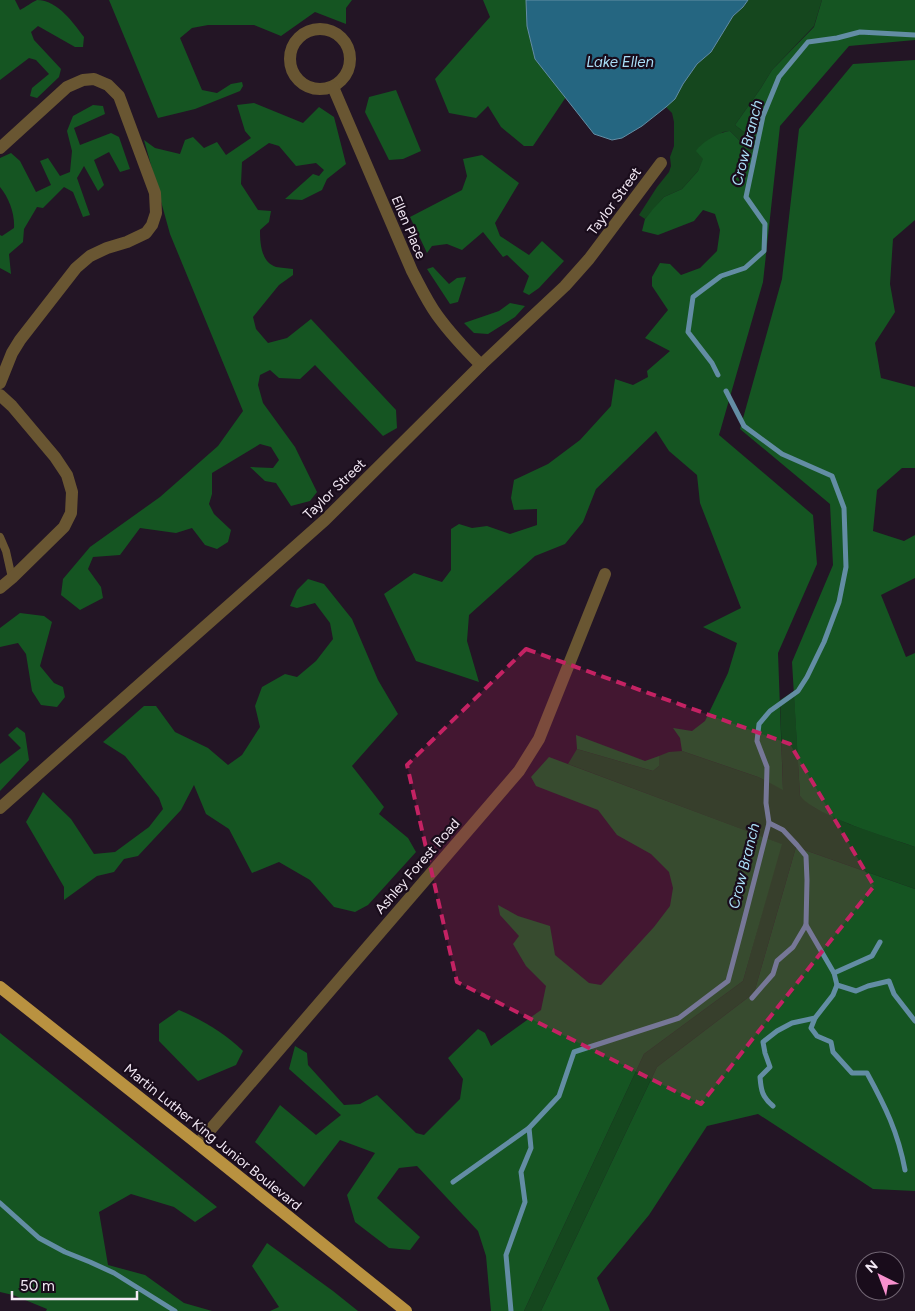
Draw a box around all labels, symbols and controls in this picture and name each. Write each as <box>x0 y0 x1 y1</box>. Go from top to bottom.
water label: Lake Ellen <box>586 53 654 71</box>
water label: Crow Branch <box>728 98 766 188</box>
street label: Taylor Street <box>584 164 645 239</box>
street label: Ellen Place <box>388 193 430 262</box>
street label: Taylor Street <box>300 456 369 523</box>
street label: Ashley Forest Road <box>371 815 463 917</box>
water label: Crow Branch <box>725 821 763 911</box>
street label: Martin Luther King Junior Boulevard <box>121 1060 305 1214</box>
north arrow <box>855 1251 905 1301</box>
text: N <box>862 1257 881 1277</box>
scale bar <box>12 1268 138 1300</box>
text: 50 m <box>20 1277 55 1295</box>

